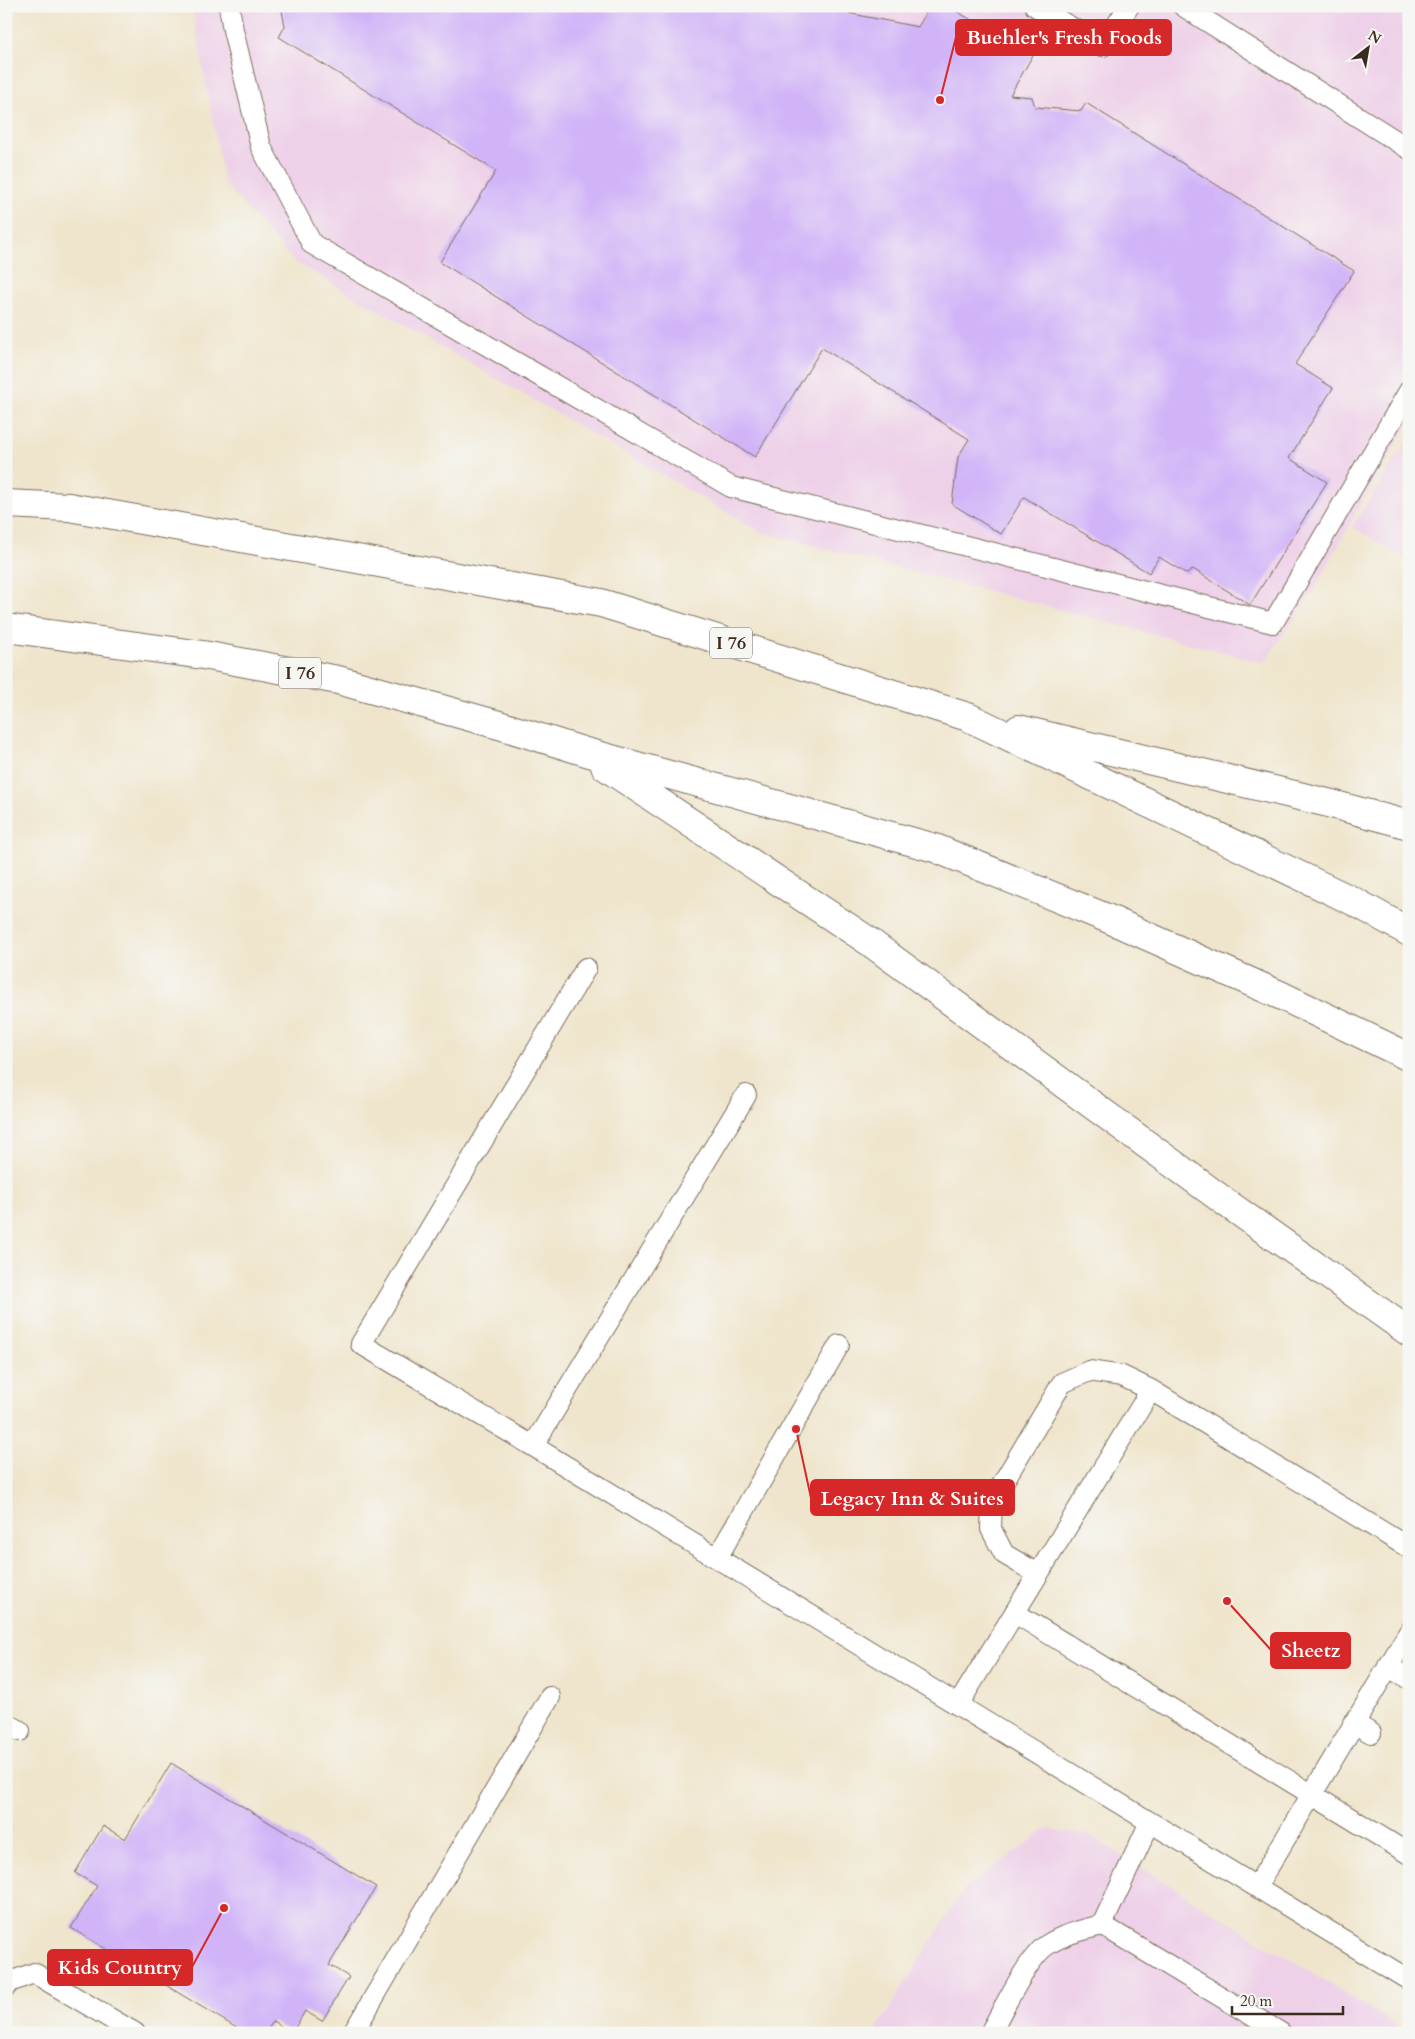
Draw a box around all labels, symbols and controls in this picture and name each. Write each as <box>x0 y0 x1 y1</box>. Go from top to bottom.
callout: Buehler's Fresh Foods <box>956 20 1171 55</box>
north arrow <box>1342 22 1392 72</box>
text: Buehler's Fresh Foods <box>966 24 1162 51</box>
text: N <box>1364 26 1385 49</box>
road number: I 76 <box>710 628 752 658</box>
road number: I 76 <box>279 658 321 688</box>
callout: Legacy Inn & Suites <box>811 1480 1014 1515</box>
text: Legacy Inn & Suites <box>820 1485 1004 1512</box>
callout: Sheetz <box>1271 1633 1350 1668</box>
text: Sheetz <box>1281 1637 1341 1664</box>
callout: Kids Country <box>48 1950 192 1985</box>
text: Kids Country <box>58 1954 183 1981</box>
scale bar <box>1232 1984 1344 2016</box>
text: 20 m <box>1240 1991 1272 2011</box>

